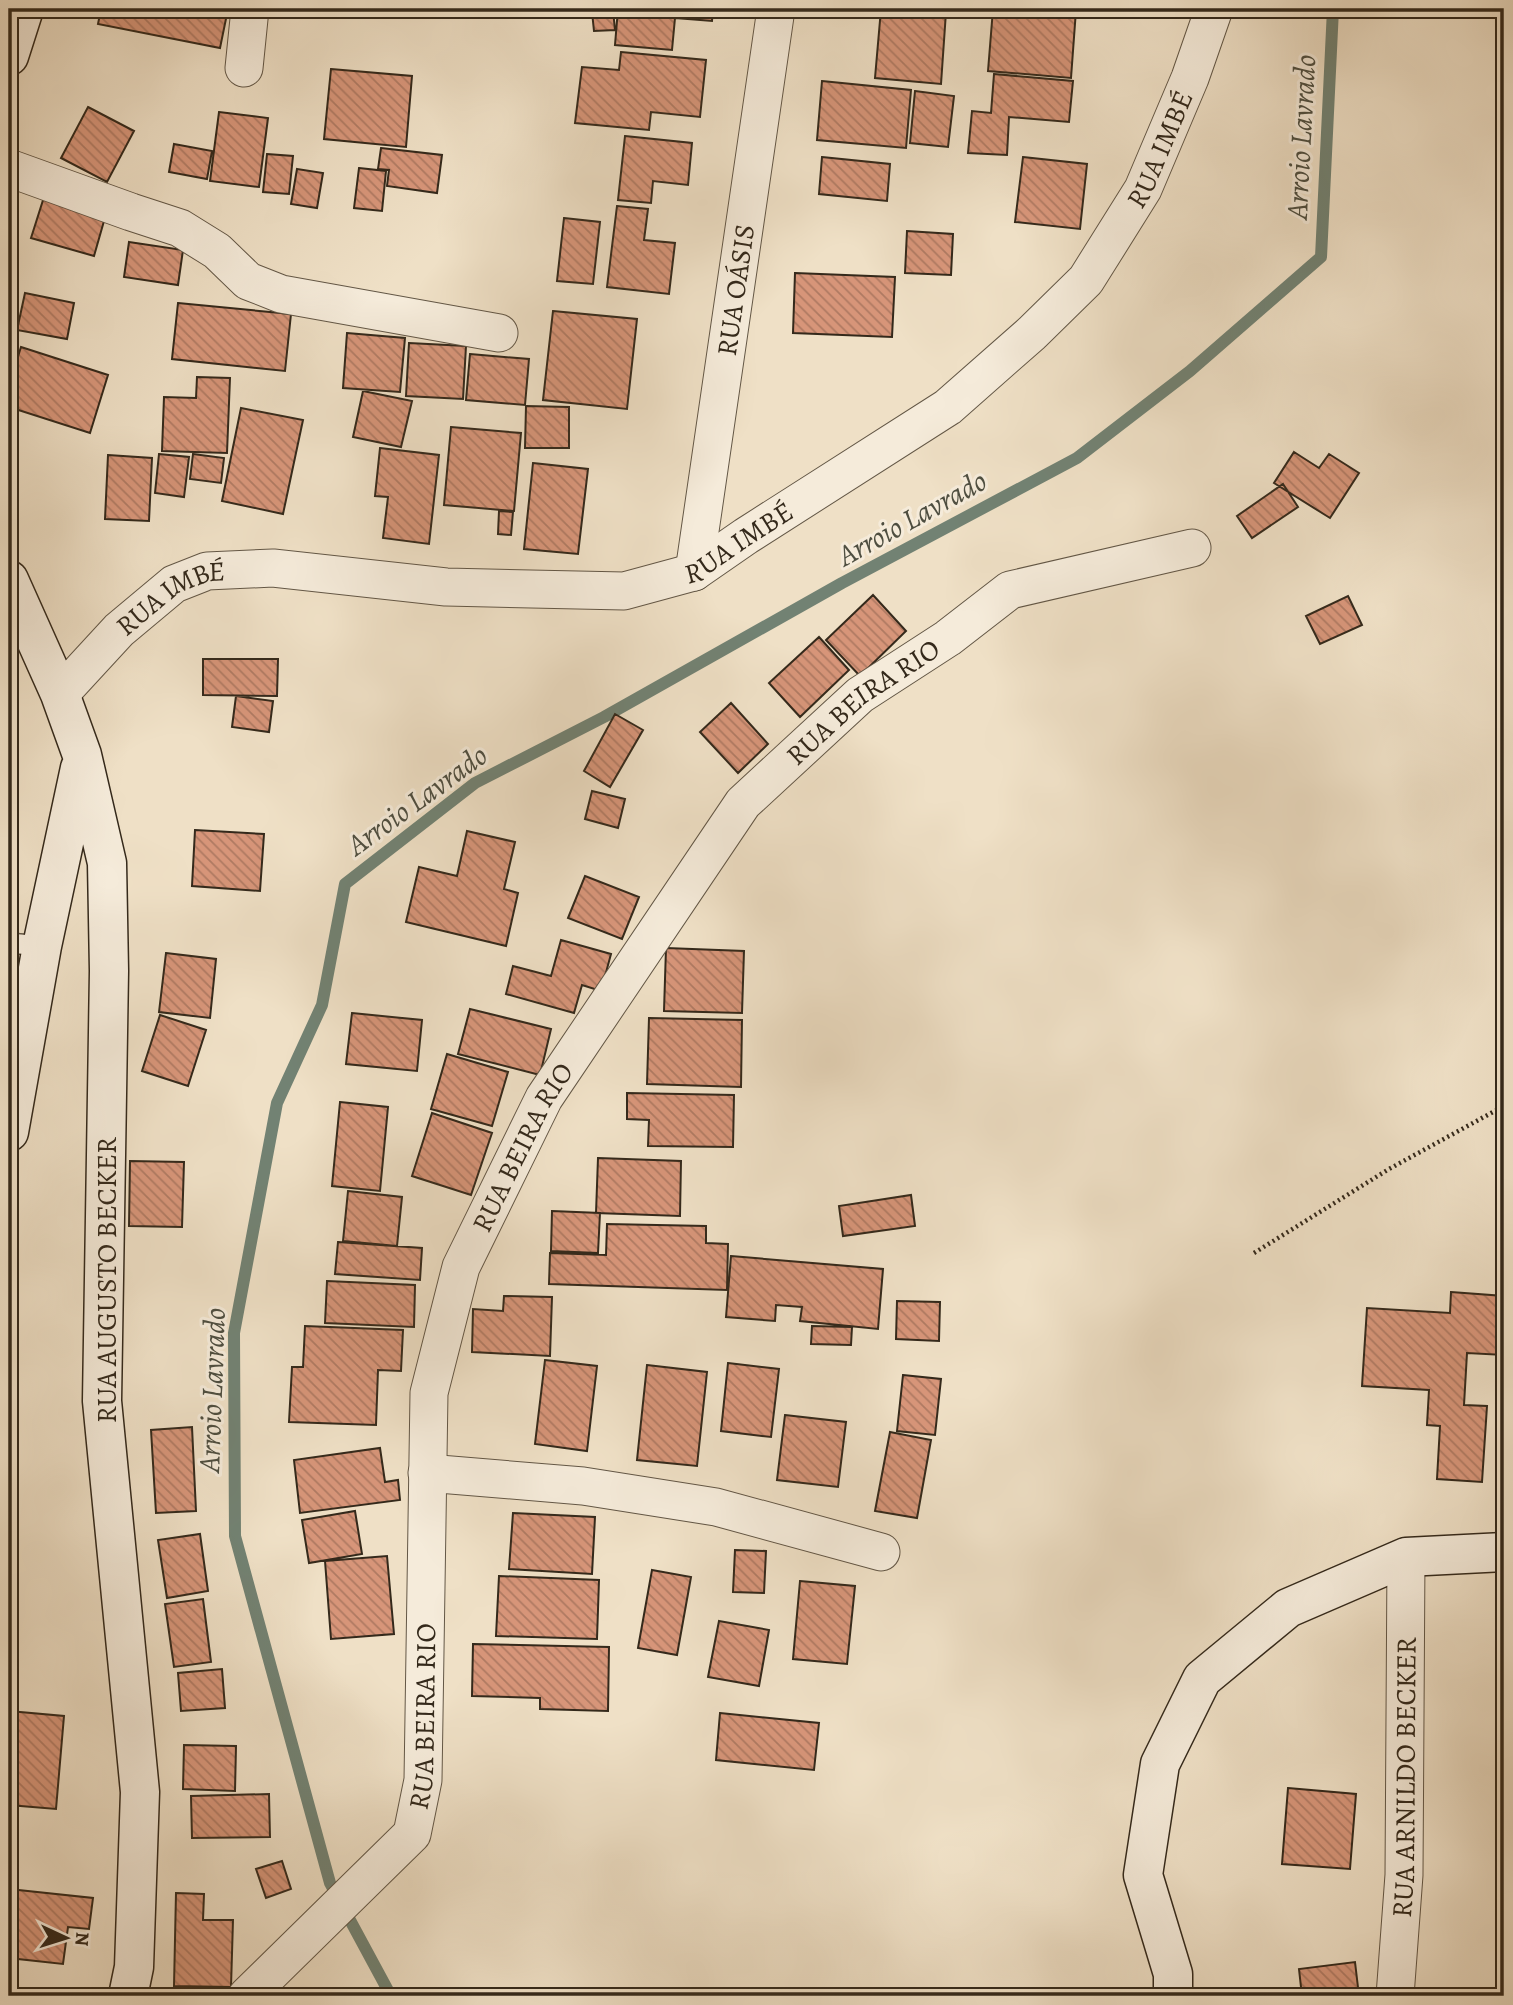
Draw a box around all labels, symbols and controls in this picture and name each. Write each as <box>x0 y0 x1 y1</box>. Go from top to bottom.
water label: Arroio Lavrado <box>1277 54 1325 222</box>
street label: RUA IMBÉ <box>1118 85 1203 216</box>
street label: RUA OÁSIS <box>708 222 764 358</box>
water label: Arroio Lavrado <box>828 461 994 576</box>
street label: RUA IMBÉ <box>681 493 801 594</box>
street label: RUA IMBÉ <box>108 552 226 645</box>
street label: RUA BEIRA RIO <box>778 630 948 774</box>
water label: Arroio Lavrado <box>337 735 495 866</box>
street label: RUA BEIRA RIO <box>463 1055 583 1239</box>
street label: RUA AUGUSTO BECKER <box>88 1137 126 1423</box>
water label: Arroio Lavrado <box>189 1307 235 1475</box>
street label: RUA BEIRA RIO <box>399 1623 445 1813</box>
street label: RUA ARNILDO BECKER <box>1383 1637 1425 1919</box>
north arrow <box>32 1904 102 1974</box>
text: N <box>68 1931 95 1947</box>

